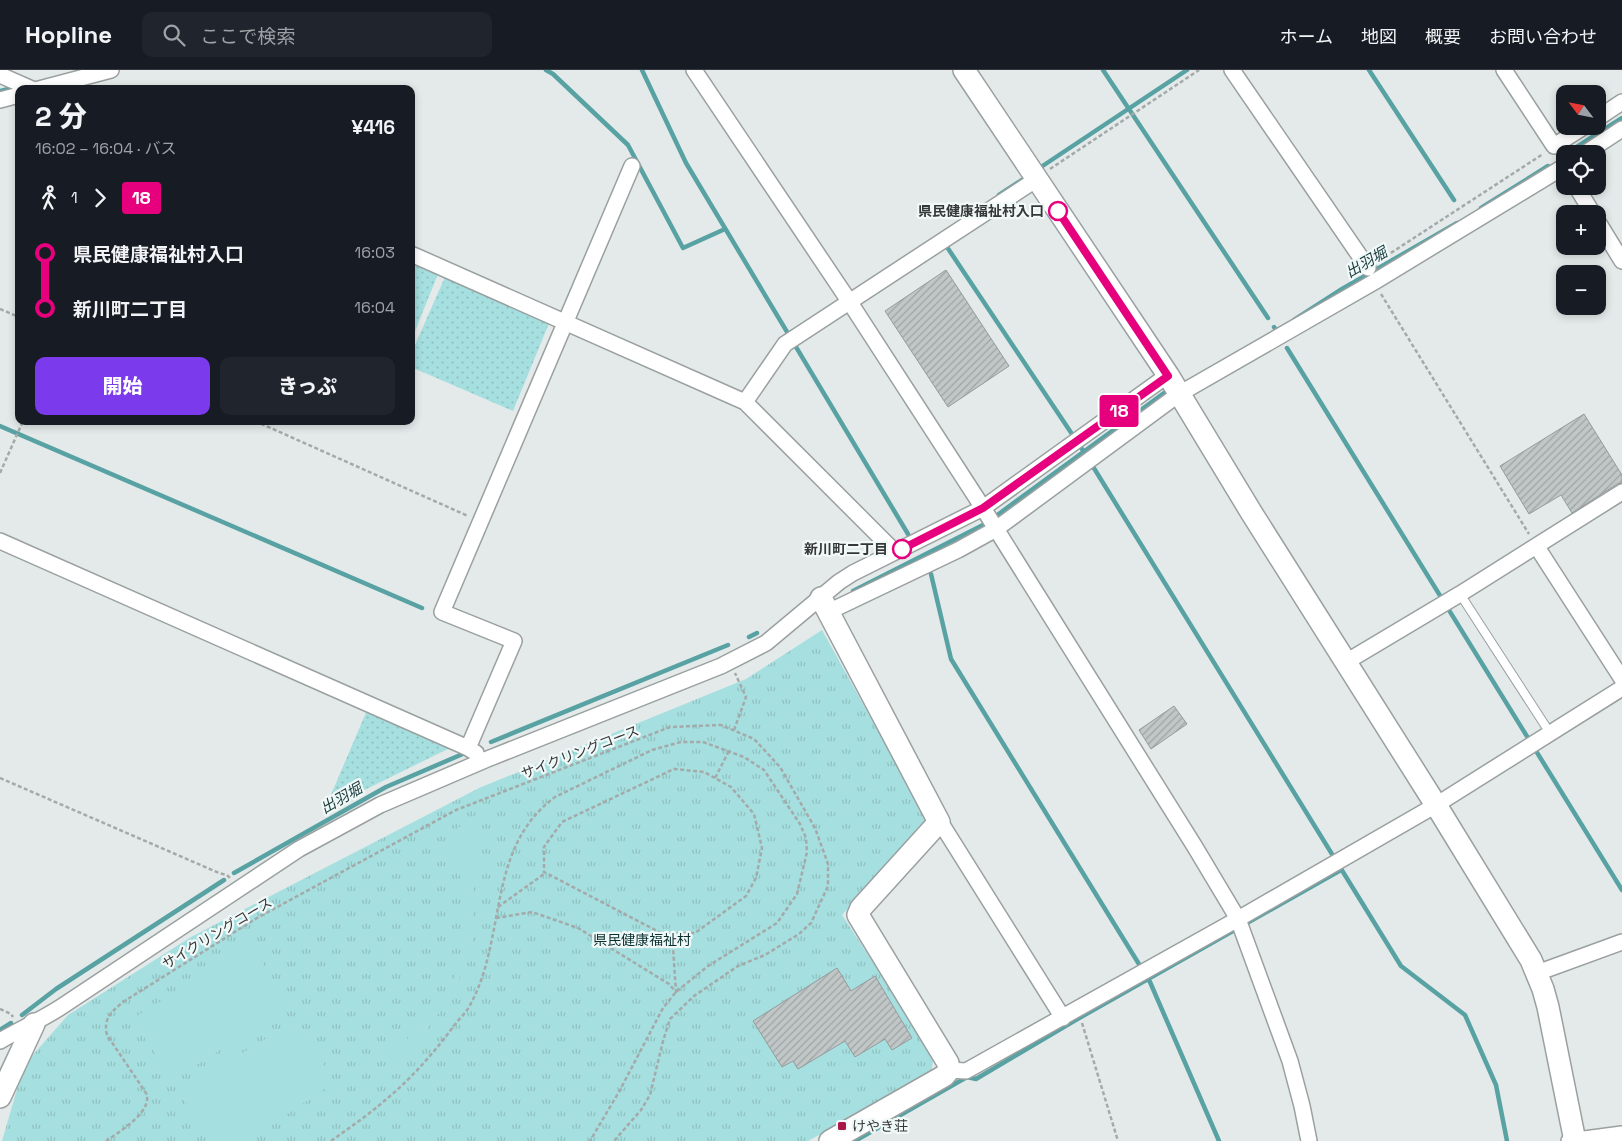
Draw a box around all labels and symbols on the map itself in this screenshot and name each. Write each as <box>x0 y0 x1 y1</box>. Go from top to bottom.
north arrow <box>1556 85 1606 135</box>
marker: 県民健康福祉村入口 <box>1048 201 1068 221</box>
place label: 県民健康福祉村入口 <box>918 202 1044 220</box>
water label: 出羽堀 <box>1342 242 1392 281</box>
line badge: 18 <box>1096 395 1142 427</box>
marker: 新川町二丁目 <box>892 539 912 559</box>
place label: 新川町二丁目 <box>804 540 888 558</box>
street label: サイクリングコース <box>518 721 642 783</box>
water label: 出羽堀 <box>317 778 367 817</box>
street label: サイクリングコース <box>159 893 275 973</box>
park label: 県民健康福祉村 <box>593 931 691 949</box>
place label: けやき荘 <box>852 1117 908 1135</box>
marker: けやき荘 <box>836 1120 848 1132</box>

